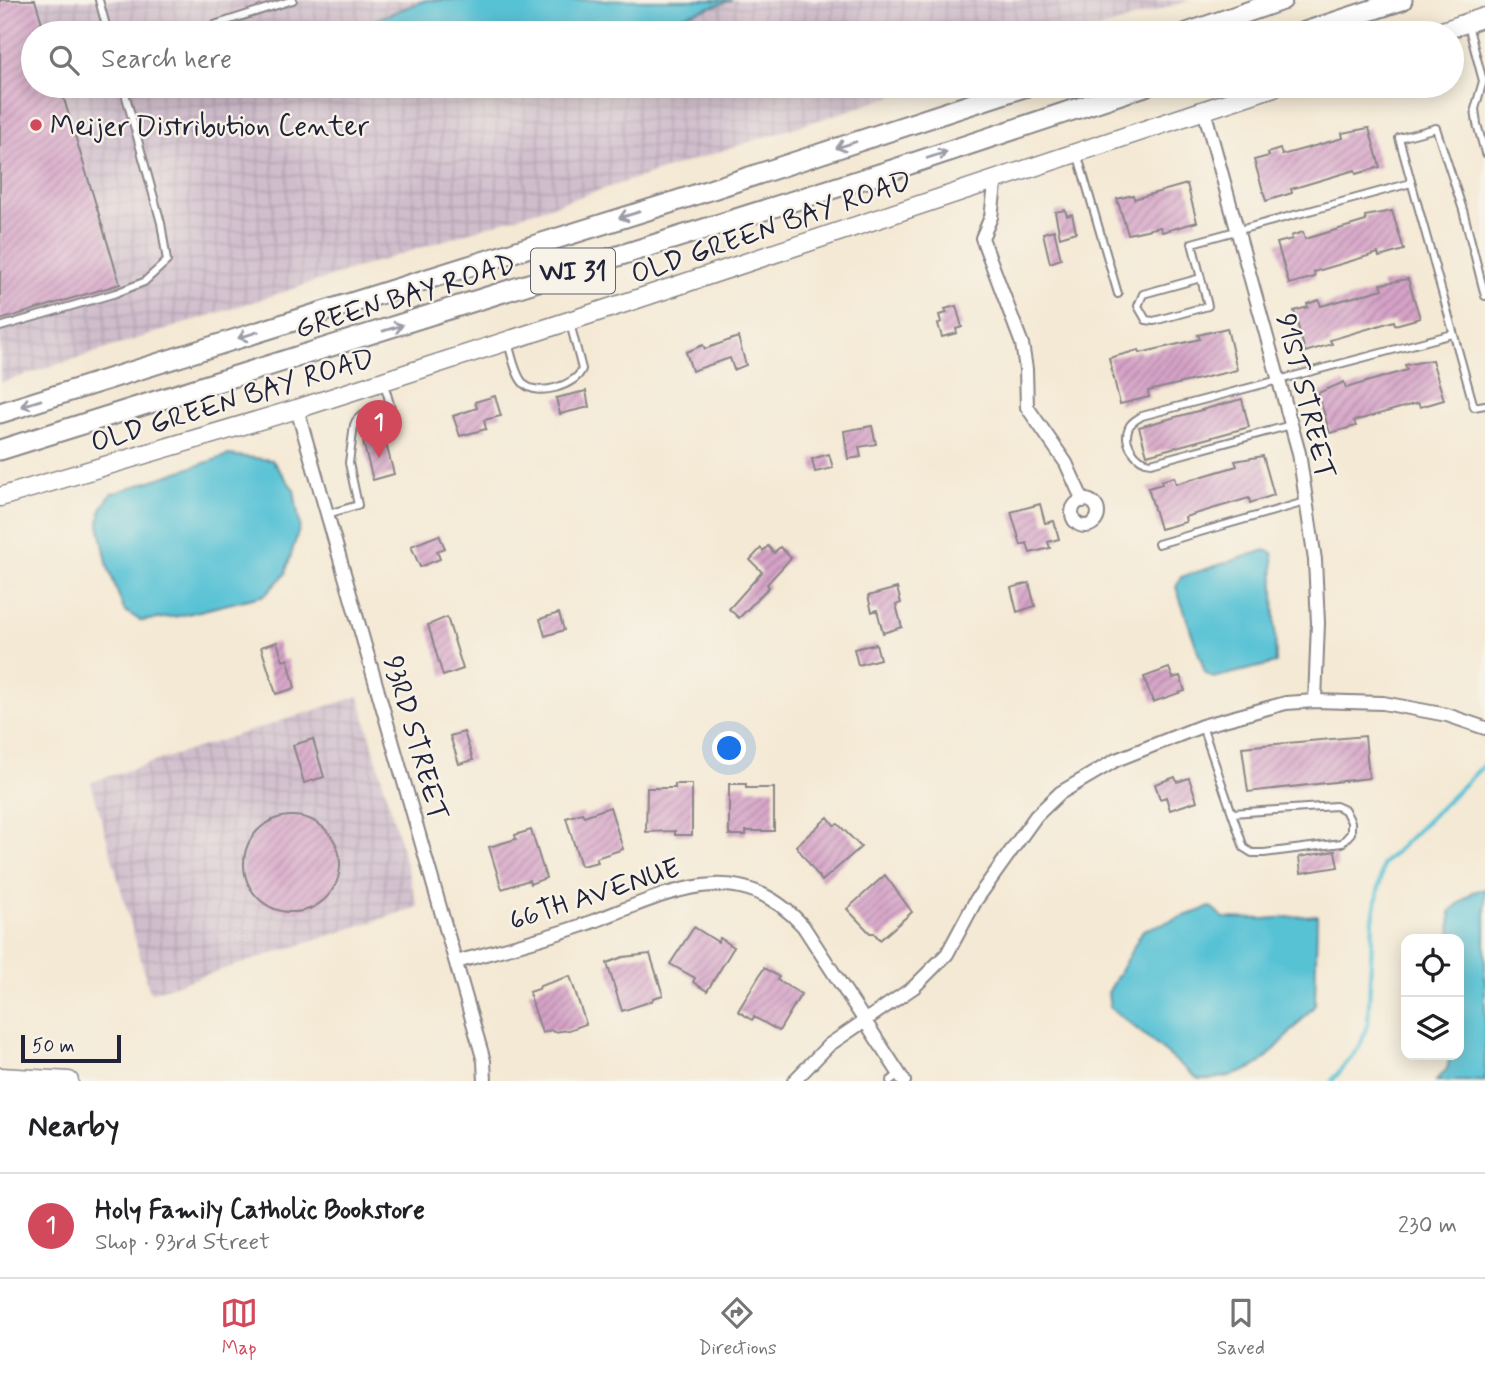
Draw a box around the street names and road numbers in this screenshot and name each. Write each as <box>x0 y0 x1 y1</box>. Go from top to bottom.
street label: OLD GREEN BAY ROAD <box>626 163 917 294</box>
street label: GREEN BAY ROAD <box>291 246 521 349</box>
road number: WI 31 <box>531 248 615 294</box>
street label: 91ST STREET <box>1266 310 1343 483</box>
street label: OLD GREEN BAY ROAD <box>86 341 379 462</box>
street label: 93RD STREET <box>373 652 456 826</box>
street label: 66TH AVENUE <box>505 850 685 940</box>

